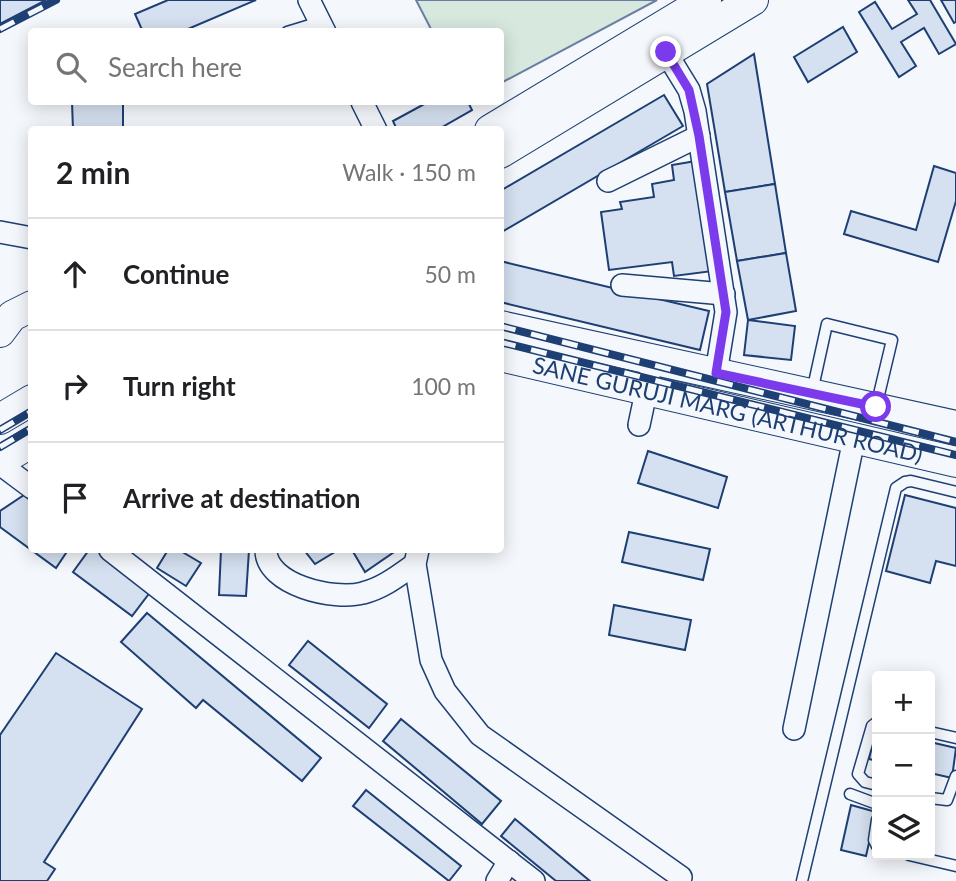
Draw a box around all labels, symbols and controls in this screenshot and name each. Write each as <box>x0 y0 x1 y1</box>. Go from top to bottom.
search box <box>28 28 504 105</box>
route end <box>650 36 681 67</box>
icon: search <box>52 48 90 86</box>
text: Search here <box>108 51 242 83</box>
text: 2 min <box>56 154 130 190</box>
text: Walk · 150 m <box>342 158 476 186</box>
icon: ahead <box>56 255 94 293</box>
text: Continue <box>123 258 229 290</box>
text: 50 m <box>425 260 476 288</box>
street label: SANE GURUJI MARG (ARTHUR ROAD) <box>530 350 926 468</box>
icon: right <box>56 367 94 405</box>
text: Turn right <box>123 370 236 402</box>
text: 100 m <box>411 372 476 400</box>
route start <box>860 391 891 422</box>
icon: arrive <box>56 479 94 517</box>
text: Arrive at destination <box>123 482 360 514</box>
map controls <box>872 671 935 860</box>
button: + <box>872 671 935 734</box>
button: − <box>872 734 935 797</box>
button: layers <box>872 797 935 860</box>

